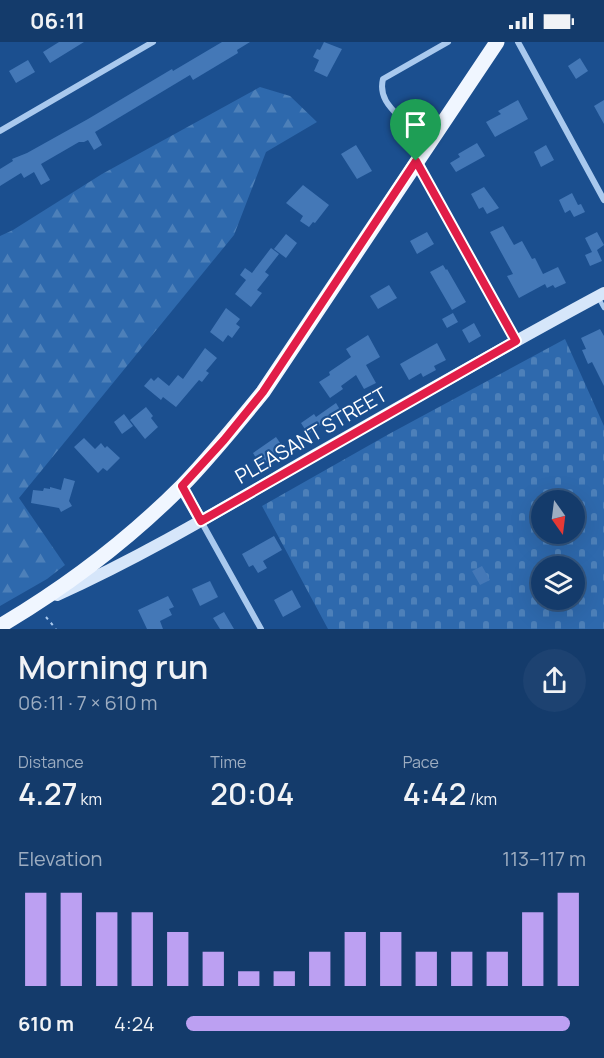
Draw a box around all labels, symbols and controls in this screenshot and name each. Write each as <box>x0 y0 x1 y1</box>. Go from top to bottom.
text: 06:11 <box>30 6 85 36</box>
pin <box>390 99 441 161</box>
icon: arrive <box>399 108 432 141</box>
street label: PLEASANT STREET <box>230 380 392 490</box>
north arrow <box>531 490 585 544</box>
map controls <box>531 490 585 610</box>
button: layers <box>531 556 585 610</box>
text: Morning run <box>18 644 208 689</box>
button: share <box>523 649 586 712</box>
text: 06:11 · 7 × 610 m <box>18 689 158 716</box>
text: Distance <box>18 751 84 773</box>
text: Time <box>210 751 246 773</box>
text: Pace <box>403 751 439 773</box>
text: 4.27 <box>18 773 77 814</box>
text: 20:04 <box>210 773 294 814</box>
text: 4:42 <box>403 773 466 814</box>
text: km <box>77 788 102 810</box>
text: /km <box>466 788 497 810</box>
text: Elevation <box>18 845 102 872</box>
text: 113–117 m <box>502 845 586 872</box>
text: 610 m <box>18 1010 74 1037</box>
text: 4:24 <box>114 1010 155 1037</box>

